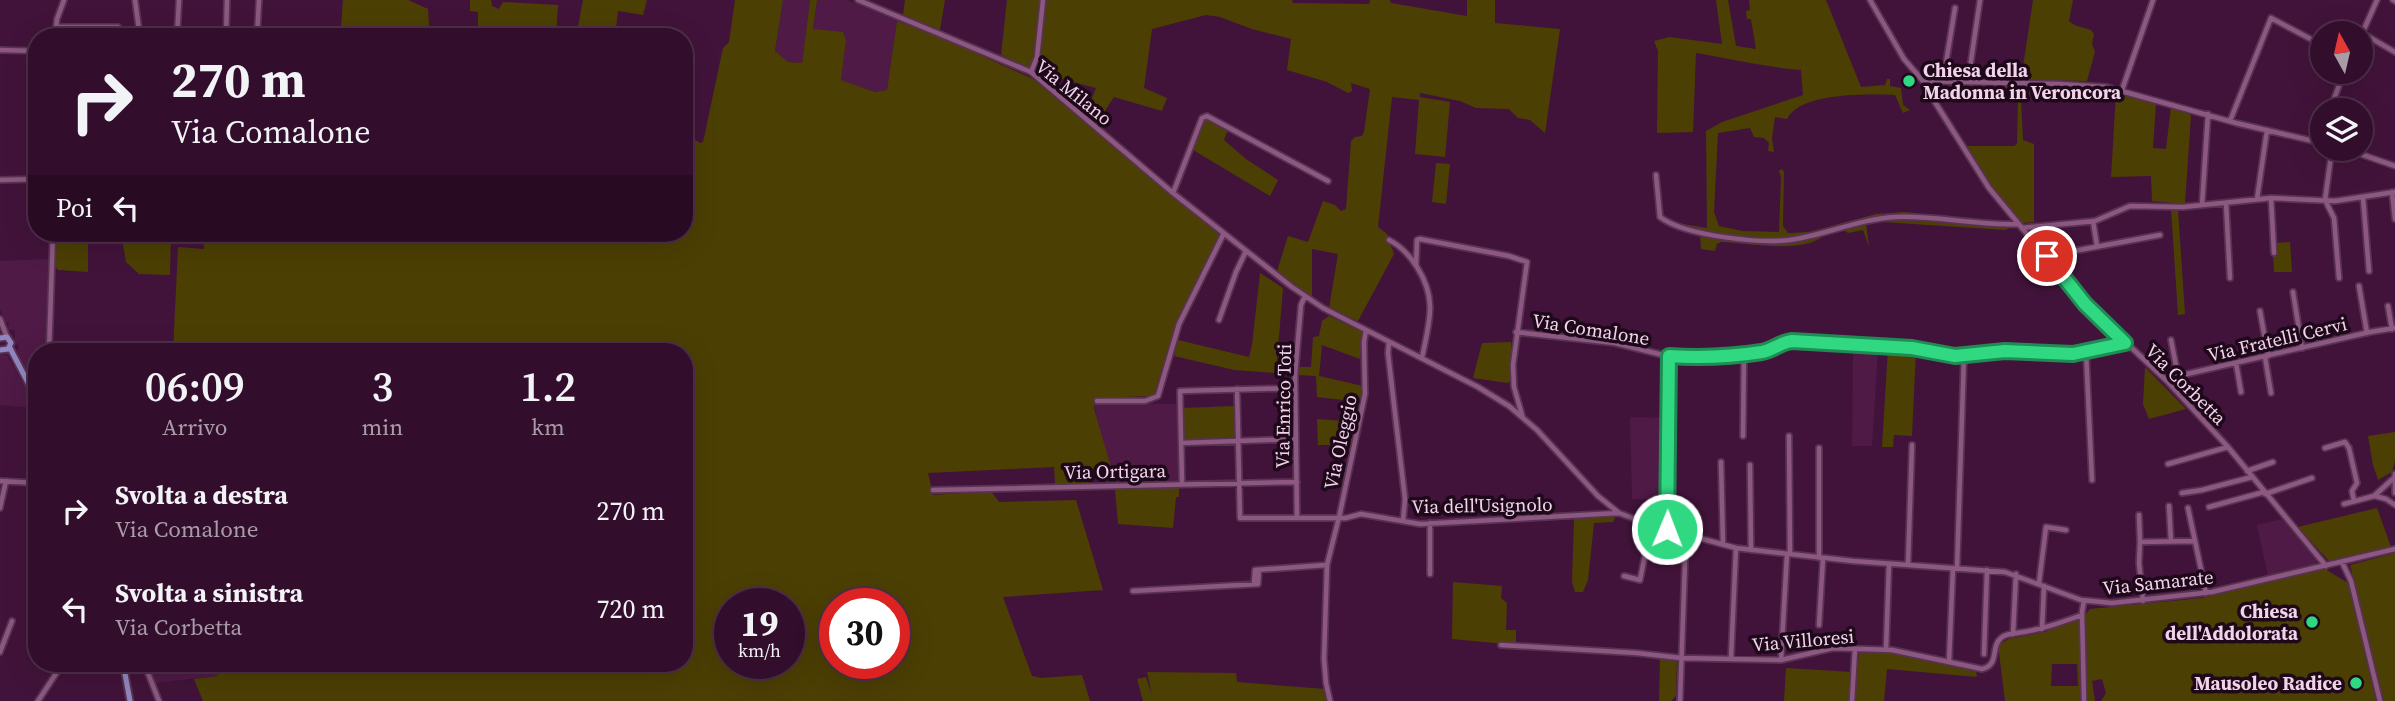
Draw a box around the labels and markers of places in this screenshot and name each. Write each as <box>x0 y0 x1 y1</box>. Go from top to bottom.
place label: Chiesa della Madonna in Veroncora <box>1923 57 2122 105</box>
marker: Chiesa della Madonna in Veroncora <box>1901 73 1917 89</box>
pin <box>2017 226 2077 286</box>
place label: Chiesa dell'Addolorata <box>2165 598 2299 646</box>
marker: Chiesa dell'Addolorata <box>2304 614 2320 630</box>
place label: Mausoleo Radice <box>2194 670 2342 696</box>
marker: Mausoleo Radice <box>2348 675 2364 691</box>

